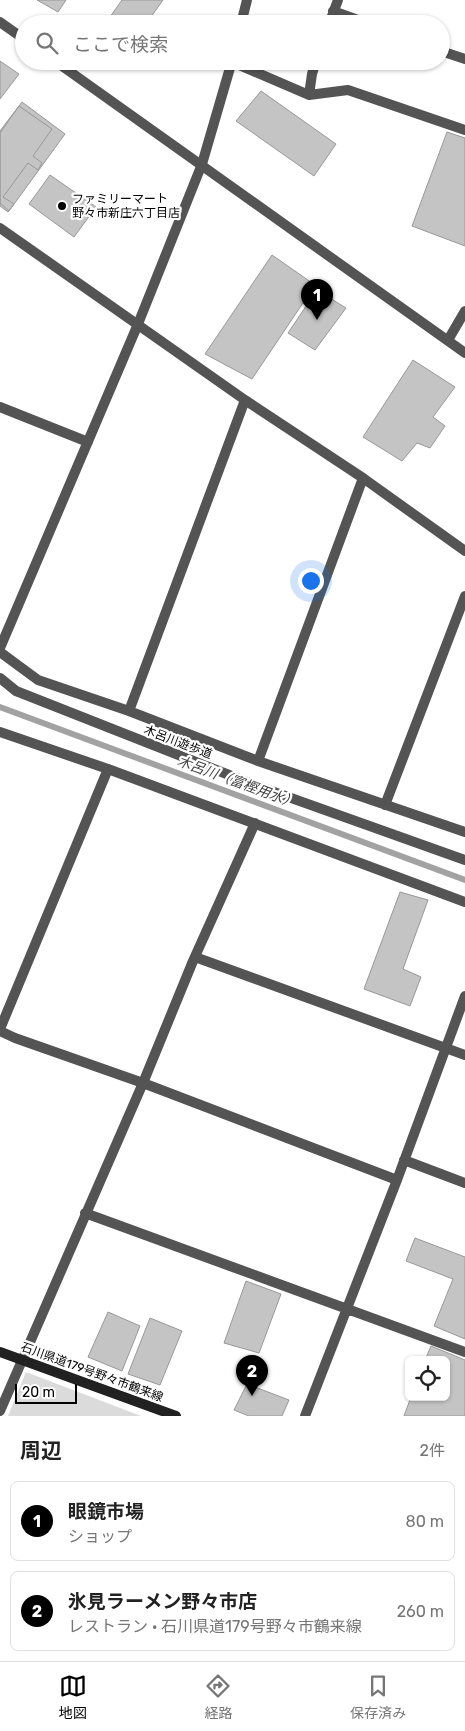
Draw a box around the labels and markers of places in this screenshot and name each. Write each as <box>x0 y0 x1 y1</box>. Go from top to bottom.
place label: ファミリーマート 野々市新庄六丁目店 <box>72 192 180 220</box>
marker: ファミリーマート 野々市新庄六丁目店 <box>56 200 68 212</box>
pin: 1 <box>301 279 333 320</box>
pin: 2 <box>236 1355 268 1396</box>

